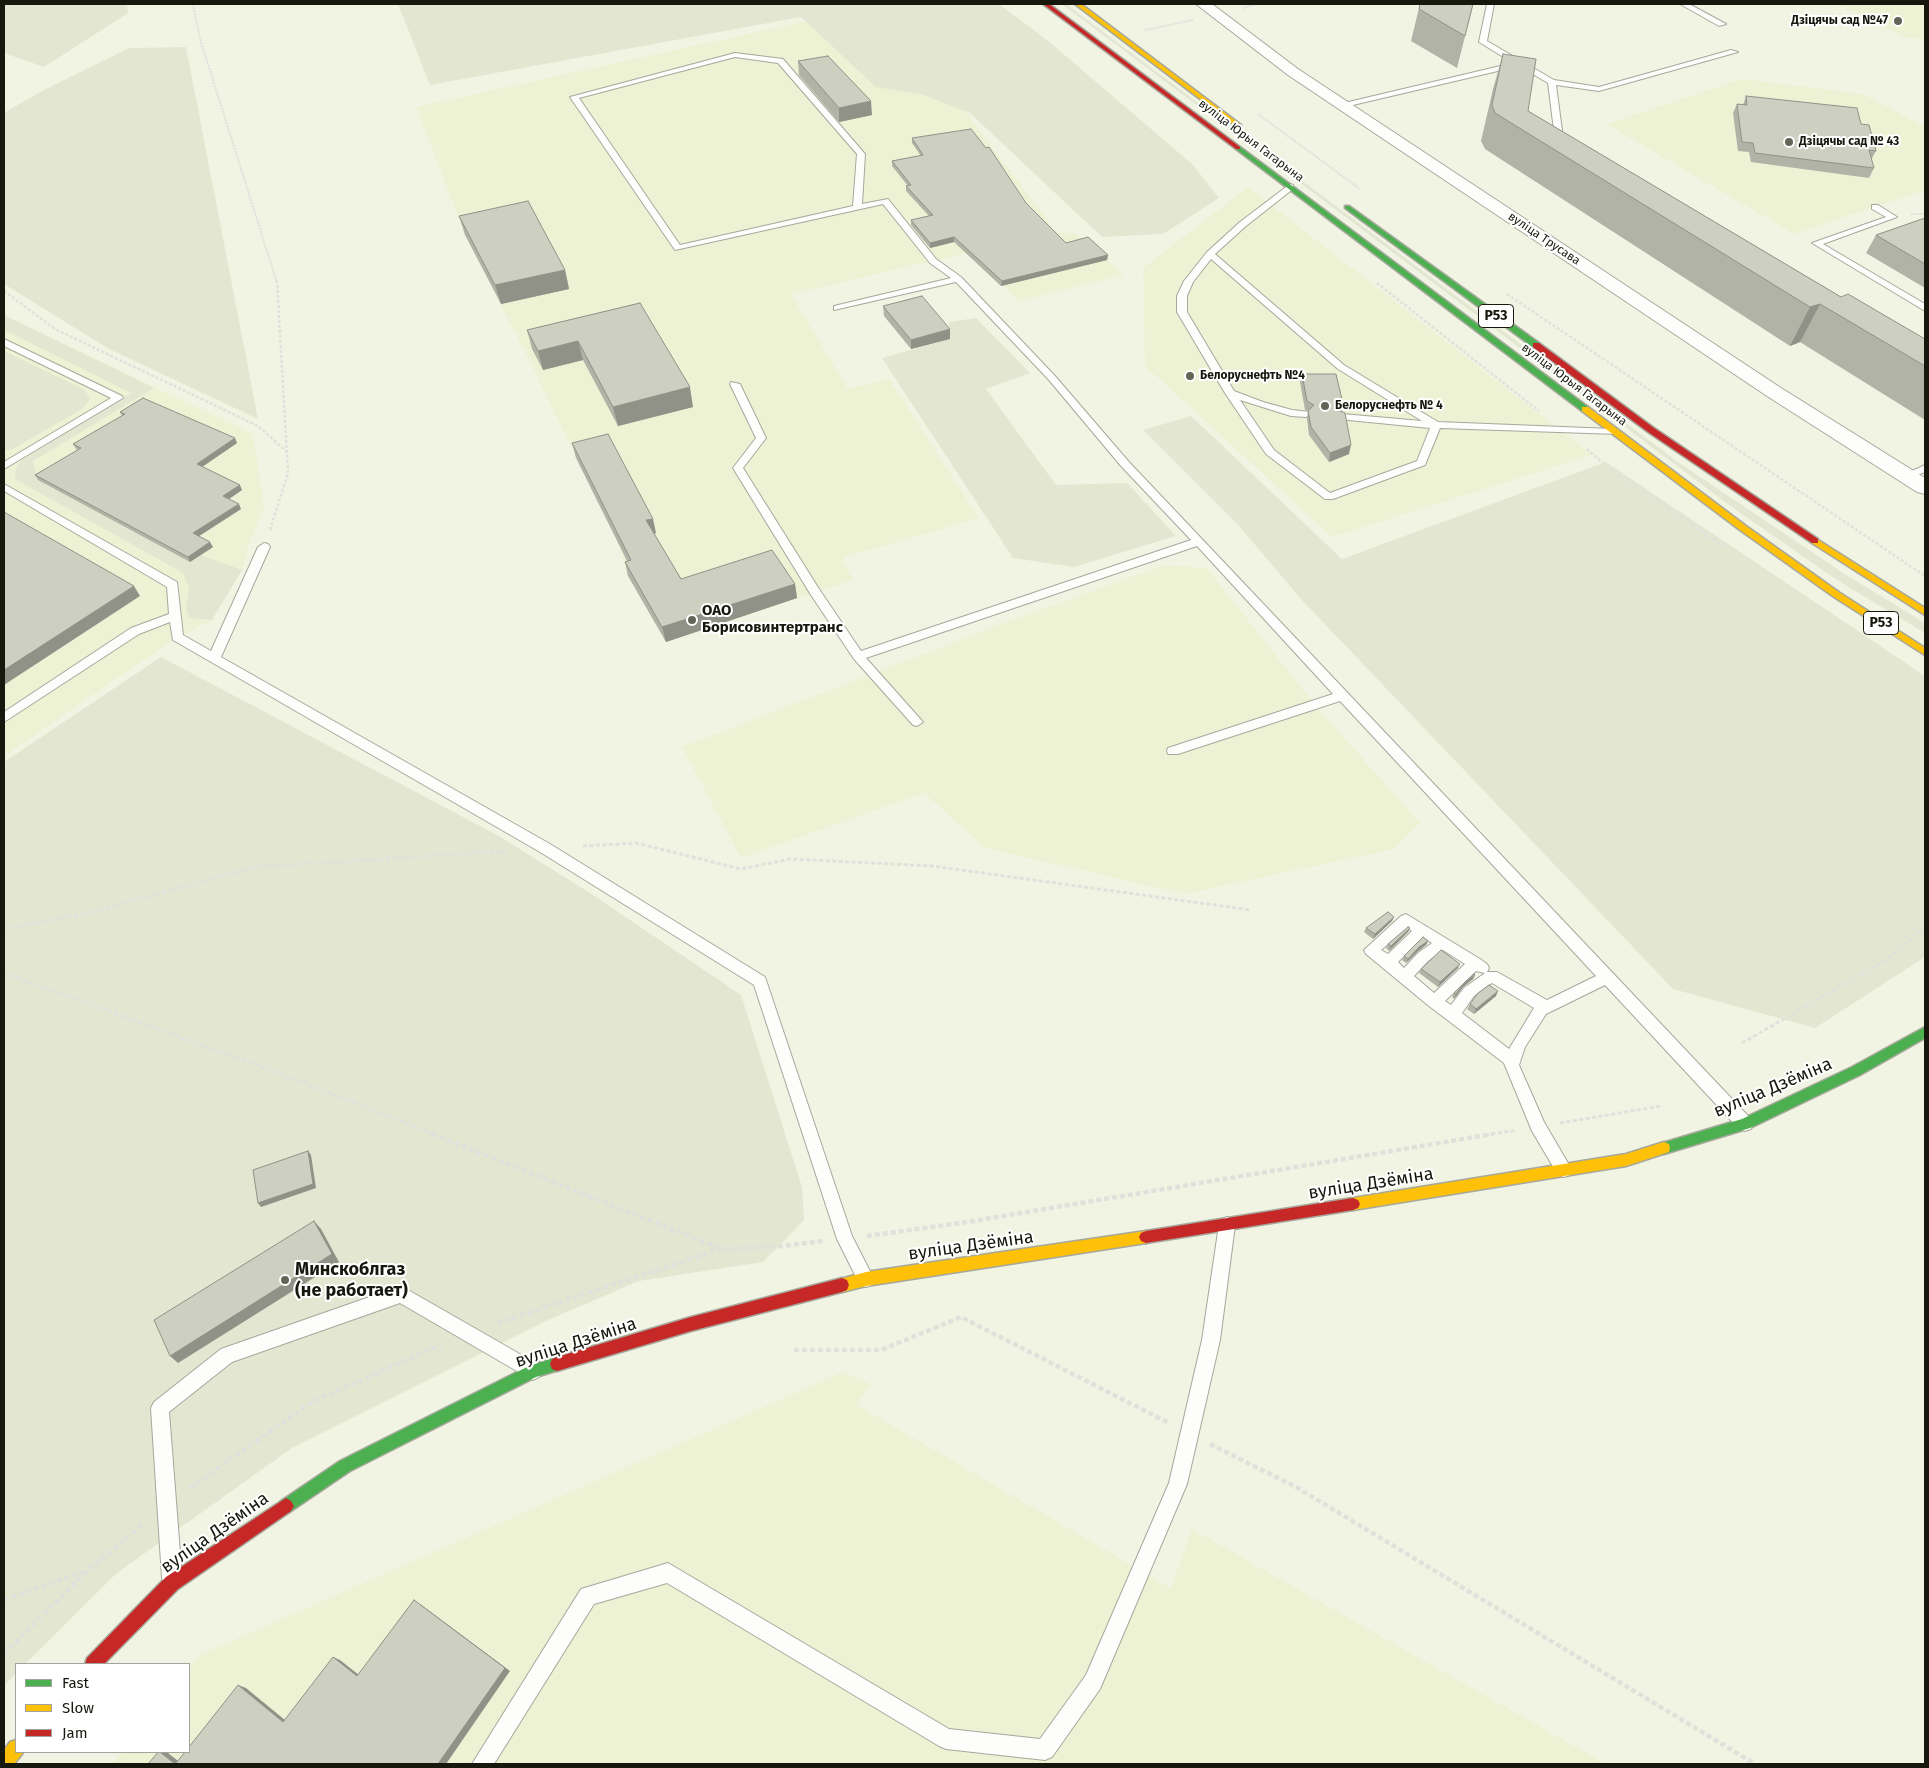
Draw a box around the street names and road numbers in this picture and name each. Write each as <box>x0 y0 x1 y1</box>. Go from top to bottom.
street label: вуліца Юрыя Гагарына <box>1196 97 1306 185</box>
street label: вуліца Трусава <box>1505 210 1583 268</box>
road number: Р53 <box>1478 304 1514 328</box>
street label: вуліца Юрыя Гагарына <box>1519 341 1629 429</box>
road number: Р53 <box>1864 612 1898 634</box>
street label: вуліца Дзёміна <box>1711 1053 1835 1123</box>
street label: вуліца Дзёміна <box>1307 1163 1435 1205</box>
street label: вуліца Дзёміна <box>907 1227 1035 1265</box>
street label: вуліца Дзёміна <box>513 1313 639 1373</box>
street label: вуліца Дзёміна <box>157 1488 273 1578</box>

